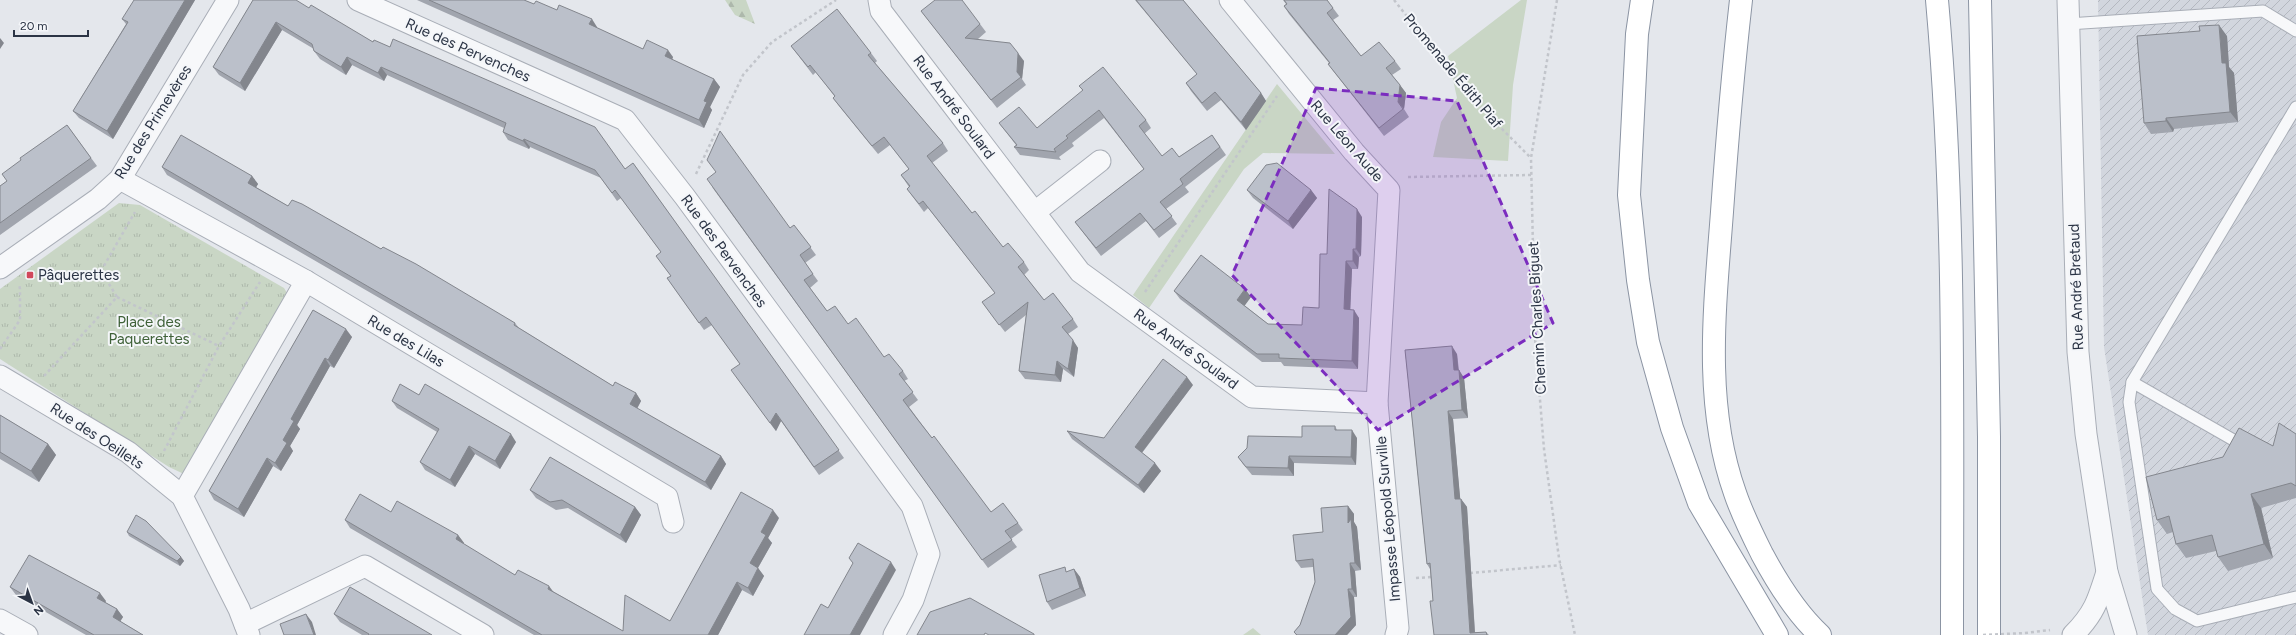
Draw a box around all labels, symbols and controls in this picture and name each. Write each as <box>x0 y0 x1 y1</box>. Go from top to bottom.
street label: Promenade Édith Piaf <box>1400 10 1507 132</box>
scale bar <box>14 12 88 38</box>
street label: Rue des Pervenches <box>403 14 533 86</box>
text: 20 m <box>20 19 48 33</box>
street label: Rue André Soulard <box>909 52 999 162</box>
street label: Rue des Primevères <box>111 62 195 182</box>
street label: Rue Léon Aude <box>1307 97 1387 185</box>
street label: Rue des Pervenches <box>677 191 771 311</box>
street label: Rue André Bretaud <box>2065 223 2087 351</box>
street label: Chemin Charles Biguet <box>1524 241 1550 395</box>
place label: Pâquerettes <box>38 266 119 284</box>
marker: Pâquerettes <box>25 270 35 280</box>
street label: Rue André Soulard <box>1130 305 1242 393</box>
street label: Rue des Lilas <box>364 311 448 371</box>
park label: Place des Paquerettes <box>108 313 190 348</box>
street label: Rue des Oeillets <box>47 399 147 473</box>
street label: Impasse Léopold Surville <box>1372 436 1404 602</box>
north arrow <box>12 583 52 623</box>
text: N <box>31 602 46 618</box>

